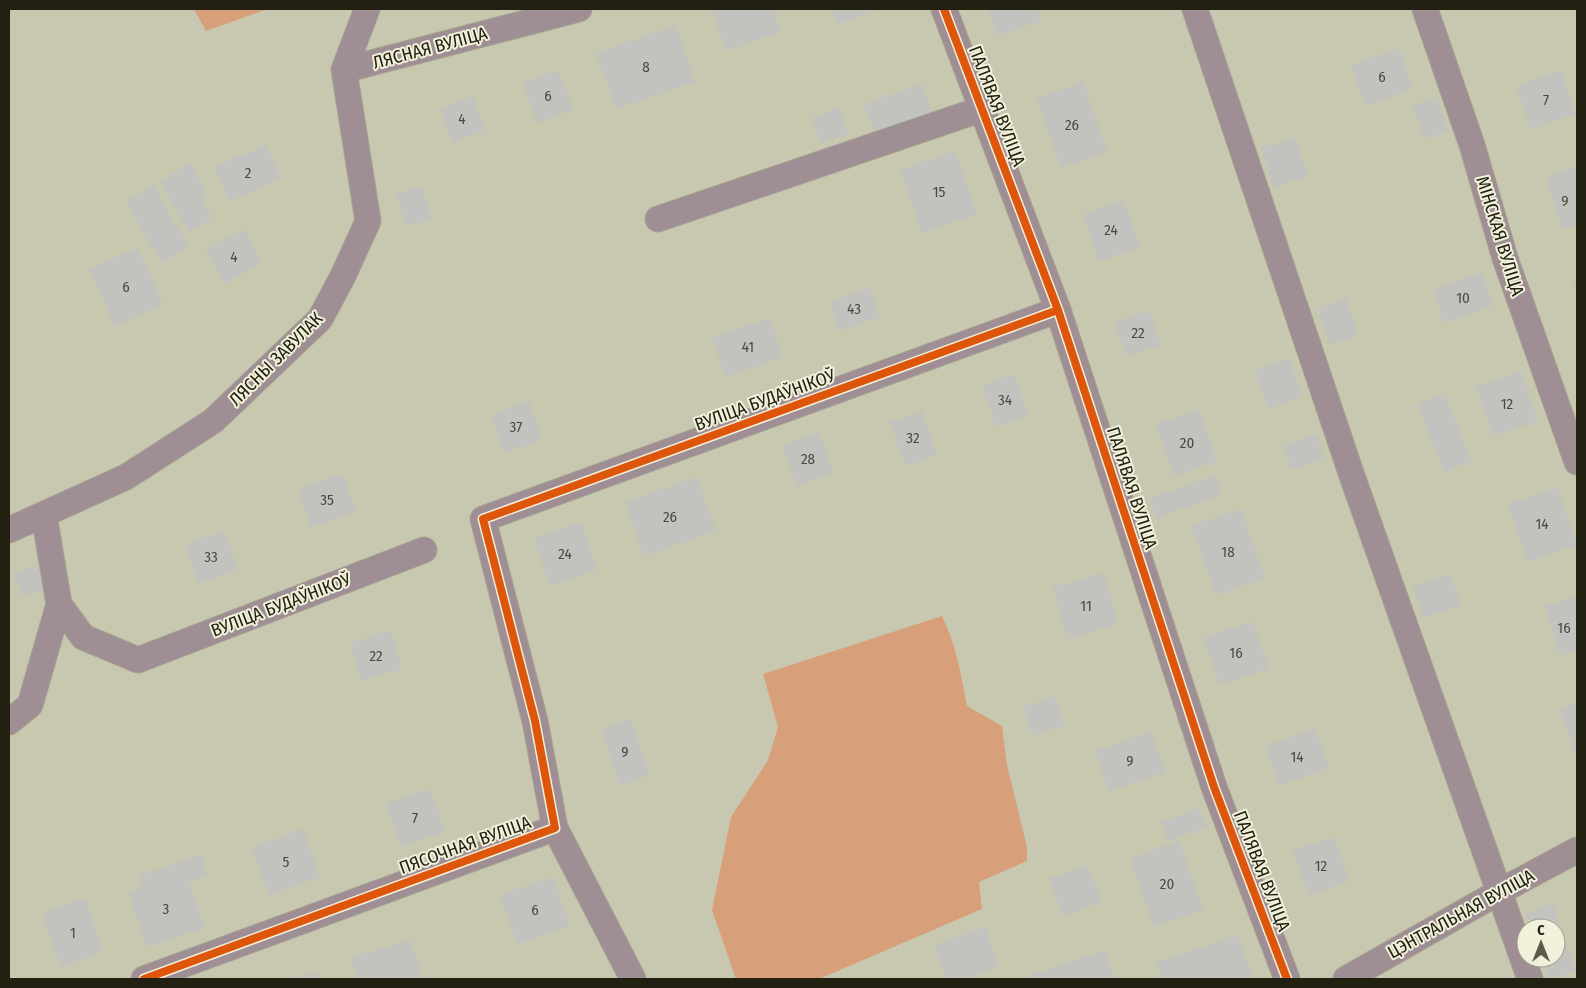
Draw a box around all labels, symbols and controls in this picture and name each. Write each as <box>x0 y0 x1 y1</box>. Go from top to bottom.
street label: ЛЯСНАЯ ВУЛІЦА <box>370 22 490 74</box>
street label: ПАЛЯВАЯ ВУЛІЦА <box>964 43 1030 170</box>
house number: 8 <box>642 58 650 76</box>
house number: 6 <box>1378 68 1386 86</box>
house number: 6 <box>544 87 552 105</box>
house number: 7 <box>1543 91 1549 109</box>
house number: 4 <box>458 110 466 128</box>
house number: 26 <box>1065 116 1079 134</box>
house number: 2 <box>245 164 252 182</box>
street label: МІНСКАЯ ВУЛІЦА <box>1471 173 1529 299</box>
house number: 15 <box>933 183 945 201</box>
house number: 9 <box>1561 192 1569 210</box>
house number: 24 <box>1104 221 1118 239</box>
house number: 4 <box>230 248 238 266</box>
house number: 6 <box>122 278 130 296</box>
house number: 10 <box>1456 289 1470 307</box>
house number: 43 <box>847 300 861 318</box>
street label: ЛЯСНЫ ЗАВУЛАК <box>225 307 328 410</box>
house number: 22 <box>1131 324 1145 342</box>
house number: 41 <box>742 338 754 356</box>
street label: ВУЛІЦА БУДАЎНІКОЎ <box>691 363 839 436</box>
house number: 34 <box>998 391 1012 409</box>
house number: 12 <box>1501 395 1514 413</box>
house number: 37 <box>510 418 522 436</box>
street label: ПАЛЯВАЯ ВУЛІЦА <box>1102 424 1162 553</box>
house number: 32 <box>906 429 920 447</box>
house number: 20 <box>1180 434 1194 452</box>
house number: 28 <box>801 450 815 468</box>
house number: 35 <box>320 491 334 509</box>
house number: 26 <box>663 508 677 526</box>
house number: 14 <box>1535 515 1549 533</box>
house number: 18 <box>1221 543 1235 561</box>
house number: 24 <box>558 545 572 563</box>
house number: 33 <box>204 548 218 566</box>
street label: ВУЛІЦА БУДАЎНІКОЎ <box>208 567 354 642</box>
house number: 11 <box>1080 597 1092 615</box>
house number: 16 <box>1557 619 1571 637</box>
house number: 16 <box>1229 644 1243 662</box>
house number: 22 <box>369 647 383 665</box>
house number: 9 <box>621 743 629 761</box>
house number: 14 <box>1290 748 1304 766</box>
house number: 9 <box>1126 752 1134 770</box>
street label: ПАЛЯВАЯ ВУЛІЦА <box>1229 808 1295 935</box>
house number: 7 <box>412 809 418 827</box>
street label: ПЯСОЧНАЯ ВУЛІЦА <box>396 811 534 879</box>
house number: 5 <box>283 853 290 871</box>
house number: 12 <box>1315 857 1328 875</box>
street label: ЦЭНТРАЛЬНАЯ ВУЛІЦА <box>1384 864 1539 963</box>
house number: 20 <box>1160 875 1174 893</box>
house number: 3 <box>163 900 170 918</box>
house number: 6 <box>531 901 539 919</box>
north arrow <box>1516 918 1566 968</box>
text: С <box>1537 922 1545 939</box>
house number: 1 <box>70 924 76 942</box>

